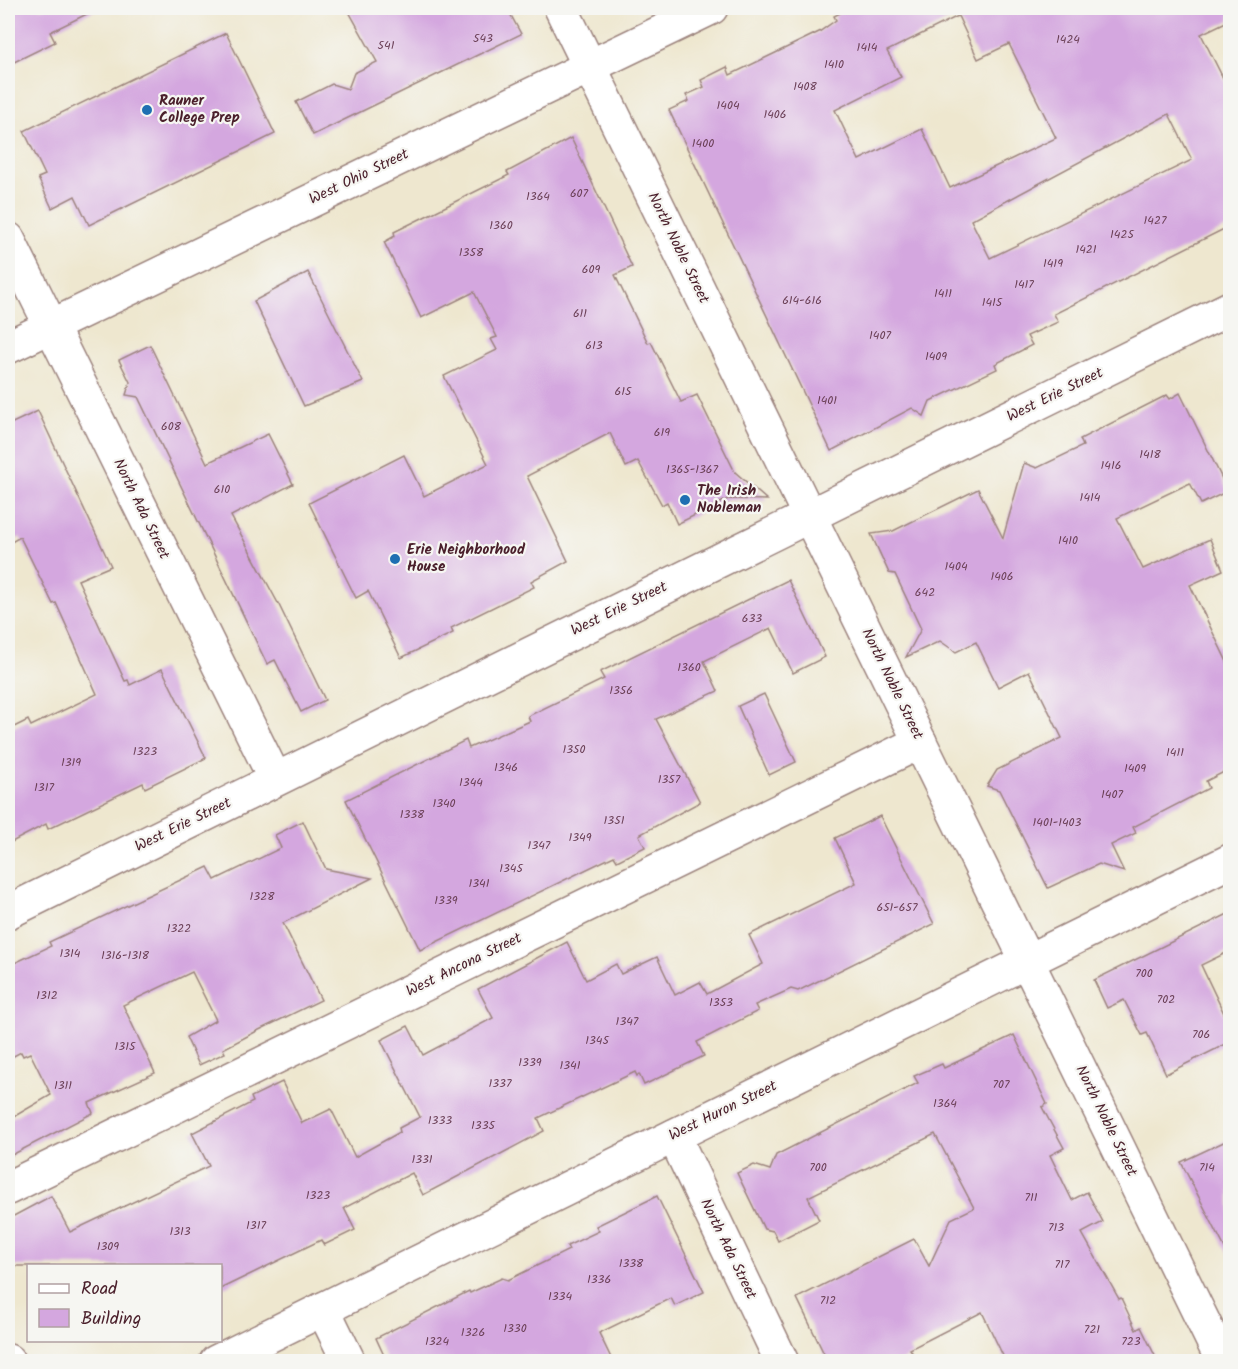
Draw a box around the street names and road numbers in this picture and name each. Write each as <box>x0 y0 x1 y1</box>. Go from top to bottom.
street label: West Ohio Street <box>305 142 413 212</box>
street label: North Noble Street <box>641 188 715 308</box>
street label: West Erie Street <box>1003 361 1108 429</box>
street label: North Ada Street <box>106 455 176 564</box>
street label: West Erie Street <box>567 575 672 643</box>
street label: North Noble Street <box>855 624 929 744</box>
street label: West Erie Street <box>131 791 236 859</box>
street label: West Ancona Street <box>402 926 526 1003</box>
street label: North Noble Street <box>1069 1061 1143 1181</box>
street label: West Huron Street <box>665 1074 781 1148</box>
street label: North Ada Street <box>693 1195 763 1304</box>

